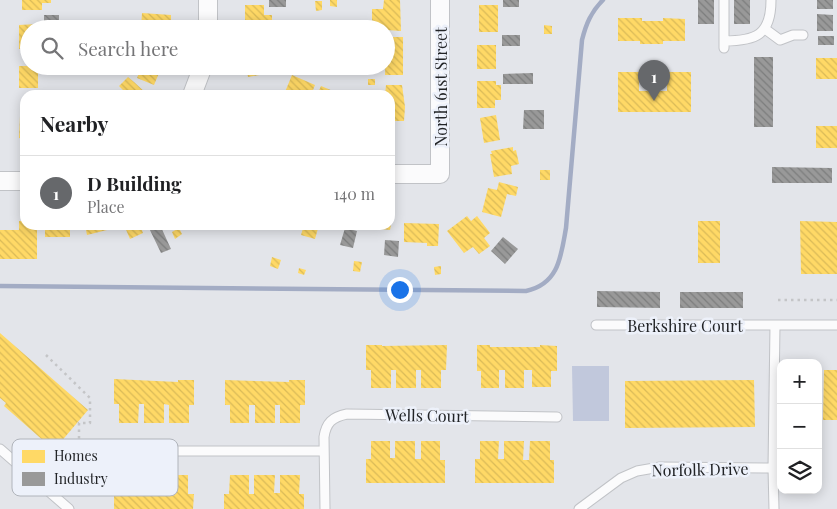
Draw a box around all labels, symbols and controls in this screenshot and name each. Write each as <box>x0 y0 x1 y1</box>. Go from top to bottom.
search box <box>20 20 395 75</box>
street label: North 61st Street <box>430 27 451 147</box>
icon: search <box>38 34 66 62</box>
text: Search here <box>78 35 178 61</box>
pin: 1 <box>638 60 670 101</box>
text: Nearby <box>40 109 109 137</box>
text: D Building <box>87 170 182 196</box>
text: 1 <box>53 183 59 204</box>
text: 140 m <box>333 183 375 204</box>
text: Place <box>87 196 125 217</box>
your location <box>387 277 413 303</box>
street label: Berkshire Court <box>627 315 743 336</box>
map controls <box>777 359 822 494</box>
button: + <box>777 359 822 404</box>
street label: Wells Court <box>384 404 469 426</box>
button: − <box>777 404 822 449</box>
legend <box>12 439 178 496</box>
text: Homes <box>54 446 98 465</box>
button: layers <box>777 449 822 494</box>
street label: Norfolk Drive <box>651 458 749 480</box>
text: Industry <box>54 469 108 488</box>

